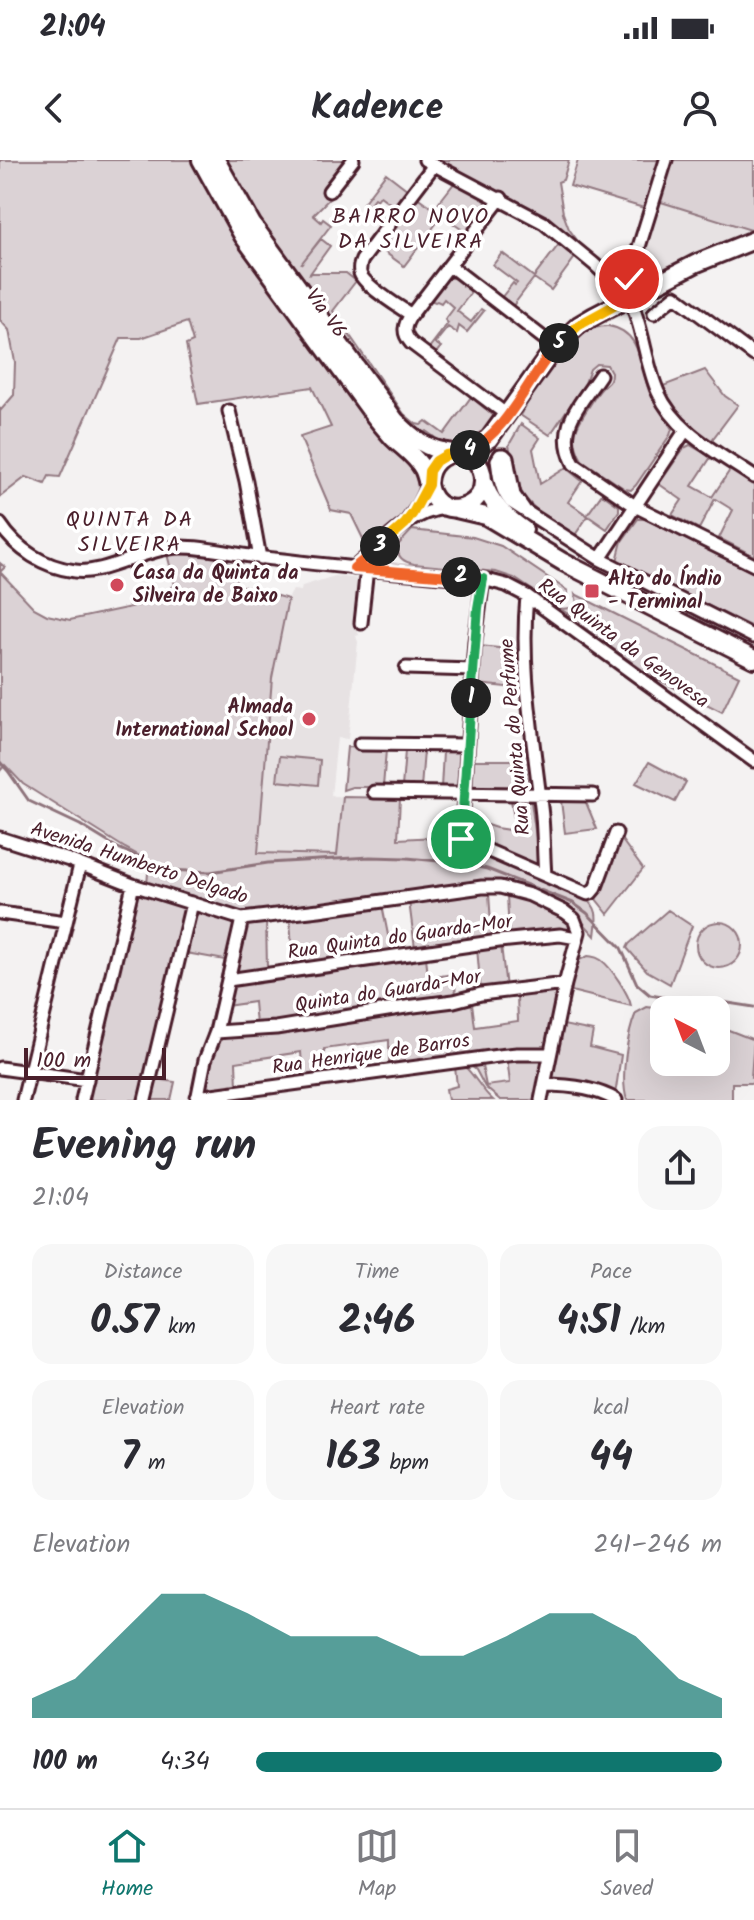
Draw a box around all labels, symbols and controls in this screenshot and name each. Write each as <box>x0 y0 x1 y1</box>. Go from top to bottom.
text: 21:04 <box>40 4 106 52</box>
text: Kadence <box>311 80 443 137</box>
icon: back <box>32 86 76 130</box>
icon: person <box>678 86 722 130</box>
district label: BAIRRO NOVO DA SILVEIRA <box>332 200 490 260</box>
pin <box>595 245 663 313</box>
icon: check <box>607 257 651 301</box>
street label: Via V6 <box>296 283 354 345</box>
pin: 5 <box>539 323 579 363</box>
text: 5 <box>553 325 565 360</box>
pin: 4 <box>450 430 490 470</box>
text: 4 <box>464 432 476 467</box>
district label: QUINTA DA SILVEIRA <box>66 503 194 563</box>
pin: 3 <box>360 526 400 566</box>
text: 3 <box>374 528 386 563</box>
pin: 2 <box>441 557 481 597</box>
place label: Casa da Quinta da Silveira de Baixo <box>133 558 299 613</box>
text: 2 <box>455 559 467 594</box>
place label: Alto do Índio - Terminal <box>608 564 722 619</box>
street label: Rua Quinta da Genovesa <box>531 571 715 717</box>
marker: Casa da Quinta da Silveira de Baixo <box>108 576 126 594</box>
marker: Alto do Índio - Terminal <box>583 582 601 600</box>
street label: Rua Quinta do Perfume <box>491 637 541 837</box>
pin: 1 <box>451 678 491 718</box>
text: 1 <box>468 680 474 715</box>
place label: Almada International School <box>115 692 294 747</box>
marker: Almada International School <box>300 710 318 728</box>
pin <box>427 805 495 873</box>
street label: Avenida Humberto Delgado <box>26 814 252 914</box>
icon: arrive <box>439 817 483 861</box>
street label: Rua Quinta do Guarda-Mor <box>286 906 516 970</box>
street label: Quinta do Guarda-Mor <box>293 961 485 1023</box>
north arrow <box>650 996 730 1076</box>
map controls <box>650 996 730 1076</box>
street label: Rua Henrique de Barros <box>270 1025 472 1085</box>
scale bar <box>24 1044 166 1080</box>
text: 100 m <box>36 1044 91 1079</box>
text: Evening run <box>32 1112 256 1182</box>
button: share <box>638 1126 722 1210</box>
text: 21:04 <box>32 1177 89 1219</box>
text: Distance <box>103 1255 183 1290</box>
text: Time <box>355 1255 399 1290</box>
text: Pace <box>590 1255 632 1290</box>
text: 0.57 <box>90 1290 159 1354</box>
text: 2:46 <box>339 1290 415 1354</box>
text: 4:51 <box>557 1290 621 1354</box>
text: km <box>159 1310 196 1345</box>
text: /km <box>621 1310 665 1345</box>
text: Elevation <box>101 1391 185 1426</box>
text: Heart rate <box>329 1391 425 1426</box>
text: kcal <box>593 1391 629 1426</box>
text: 7 <box>120 1426 139 1490</box>
text: 163 <box>325 1426 381 1490</box>
text: 44 <box>589 1426 633 1490</box>
text: m <box>139 1446 166 1481</box>
text: bpm <box>381 1446 429 1481</box>
text: Elevation <box>32 1524 130 1566</box>
text: 241–246 m <box>594 1524 722 1566</box>
text: 100 m <box>32 1741 98 1783</box>
text: 4:34 <box>160 1741 210 1783</box>
tab: Home <box>101 1824 153 1907</box>
tab: Map <box>355 1824 399 1907</box>
tab: Saved <box>601 1824 653 1907</box>

